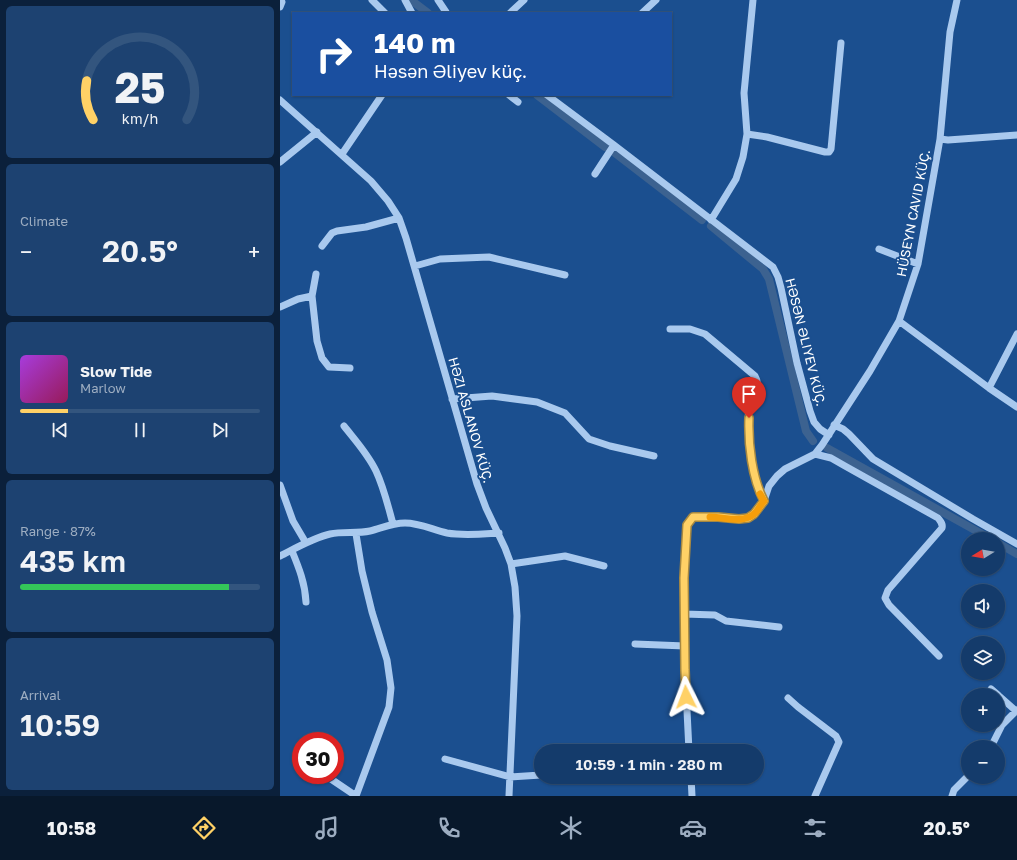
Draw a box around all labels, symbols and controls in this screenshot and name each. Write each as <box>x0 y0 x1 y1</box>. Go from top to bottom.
text: 140 m <box>374 26 456 59</box>
icon: right <box>308 28 360 80</box>
text: Həsən Əliyev küç. <box>374 60 527 82</box>
text: 25 <box>115 62 165 112</box>
text: km/h <box>122 110 158 127</box>
street label: HÜSEYN CAVID KÜÇ. <box>893 148 933 278</box>
text: Climate <box>20 213 68 229</box>
text: 20.5° <box>102 233 178 269</box>
text: − <box>20 238 32 265</box>
text: + <box>248 238 260 265</box>
street label: HƏSƏN ƏLIYEV KÜÇ. <box>782 276 830 408</box>
street label: HƏZI ASLANOV KÜÇ. <box>445 355 497 485</box>
text: Slow Tide <box>80 362 152 380</box>
pin <box>732 377 766 418</box>
text: Marlow <box>80 380 126 396</box>
icon: arrive <box>738 383 760 405</box>
icon: previous <box>49 419 71 441</box>
icon: pause <box>129 419 151 441</box>
icon: next <box>209 419 231 441</box>
text: Range · 87% <box>20 523 96 539</box>
north arrow <box>961 532 1005 576</box>
map controls <box>961 532 1005 784</box>
text: 435 km <box>20 543 126 579</box>
button: sound <box>961 584 1005 628</box>
button: layers <box>961 636 1005 680</box>
position arrow <box>665 676 707 718</box>
text: Arrival <box>20 687 61 703</box>
button: + <box>961 688 1005 732</box>
text: 10:59 <box>20 707 100 743</box>
speed limit sign: 30 <box>292 732 344 784</box>
button: − <box>961 740 1005 784</box>
text: 10:59 · 1 min · 280 m <box>576 755 722 773</box>
icon: directions <box>190 814 218 842</box>
icon: music <box>313 814 341 842</box>
icon: phone <box>435 814 463 842</box>
icon: climate <box>557 814 585 842</box>
icon: car <box>679 814 707 842</box>
icon: filters <box>801 814 829 842</box>
text: 10:58 <box>47 817 96 839</box>
text: 20.5° <box>923 817 970 839</box>

